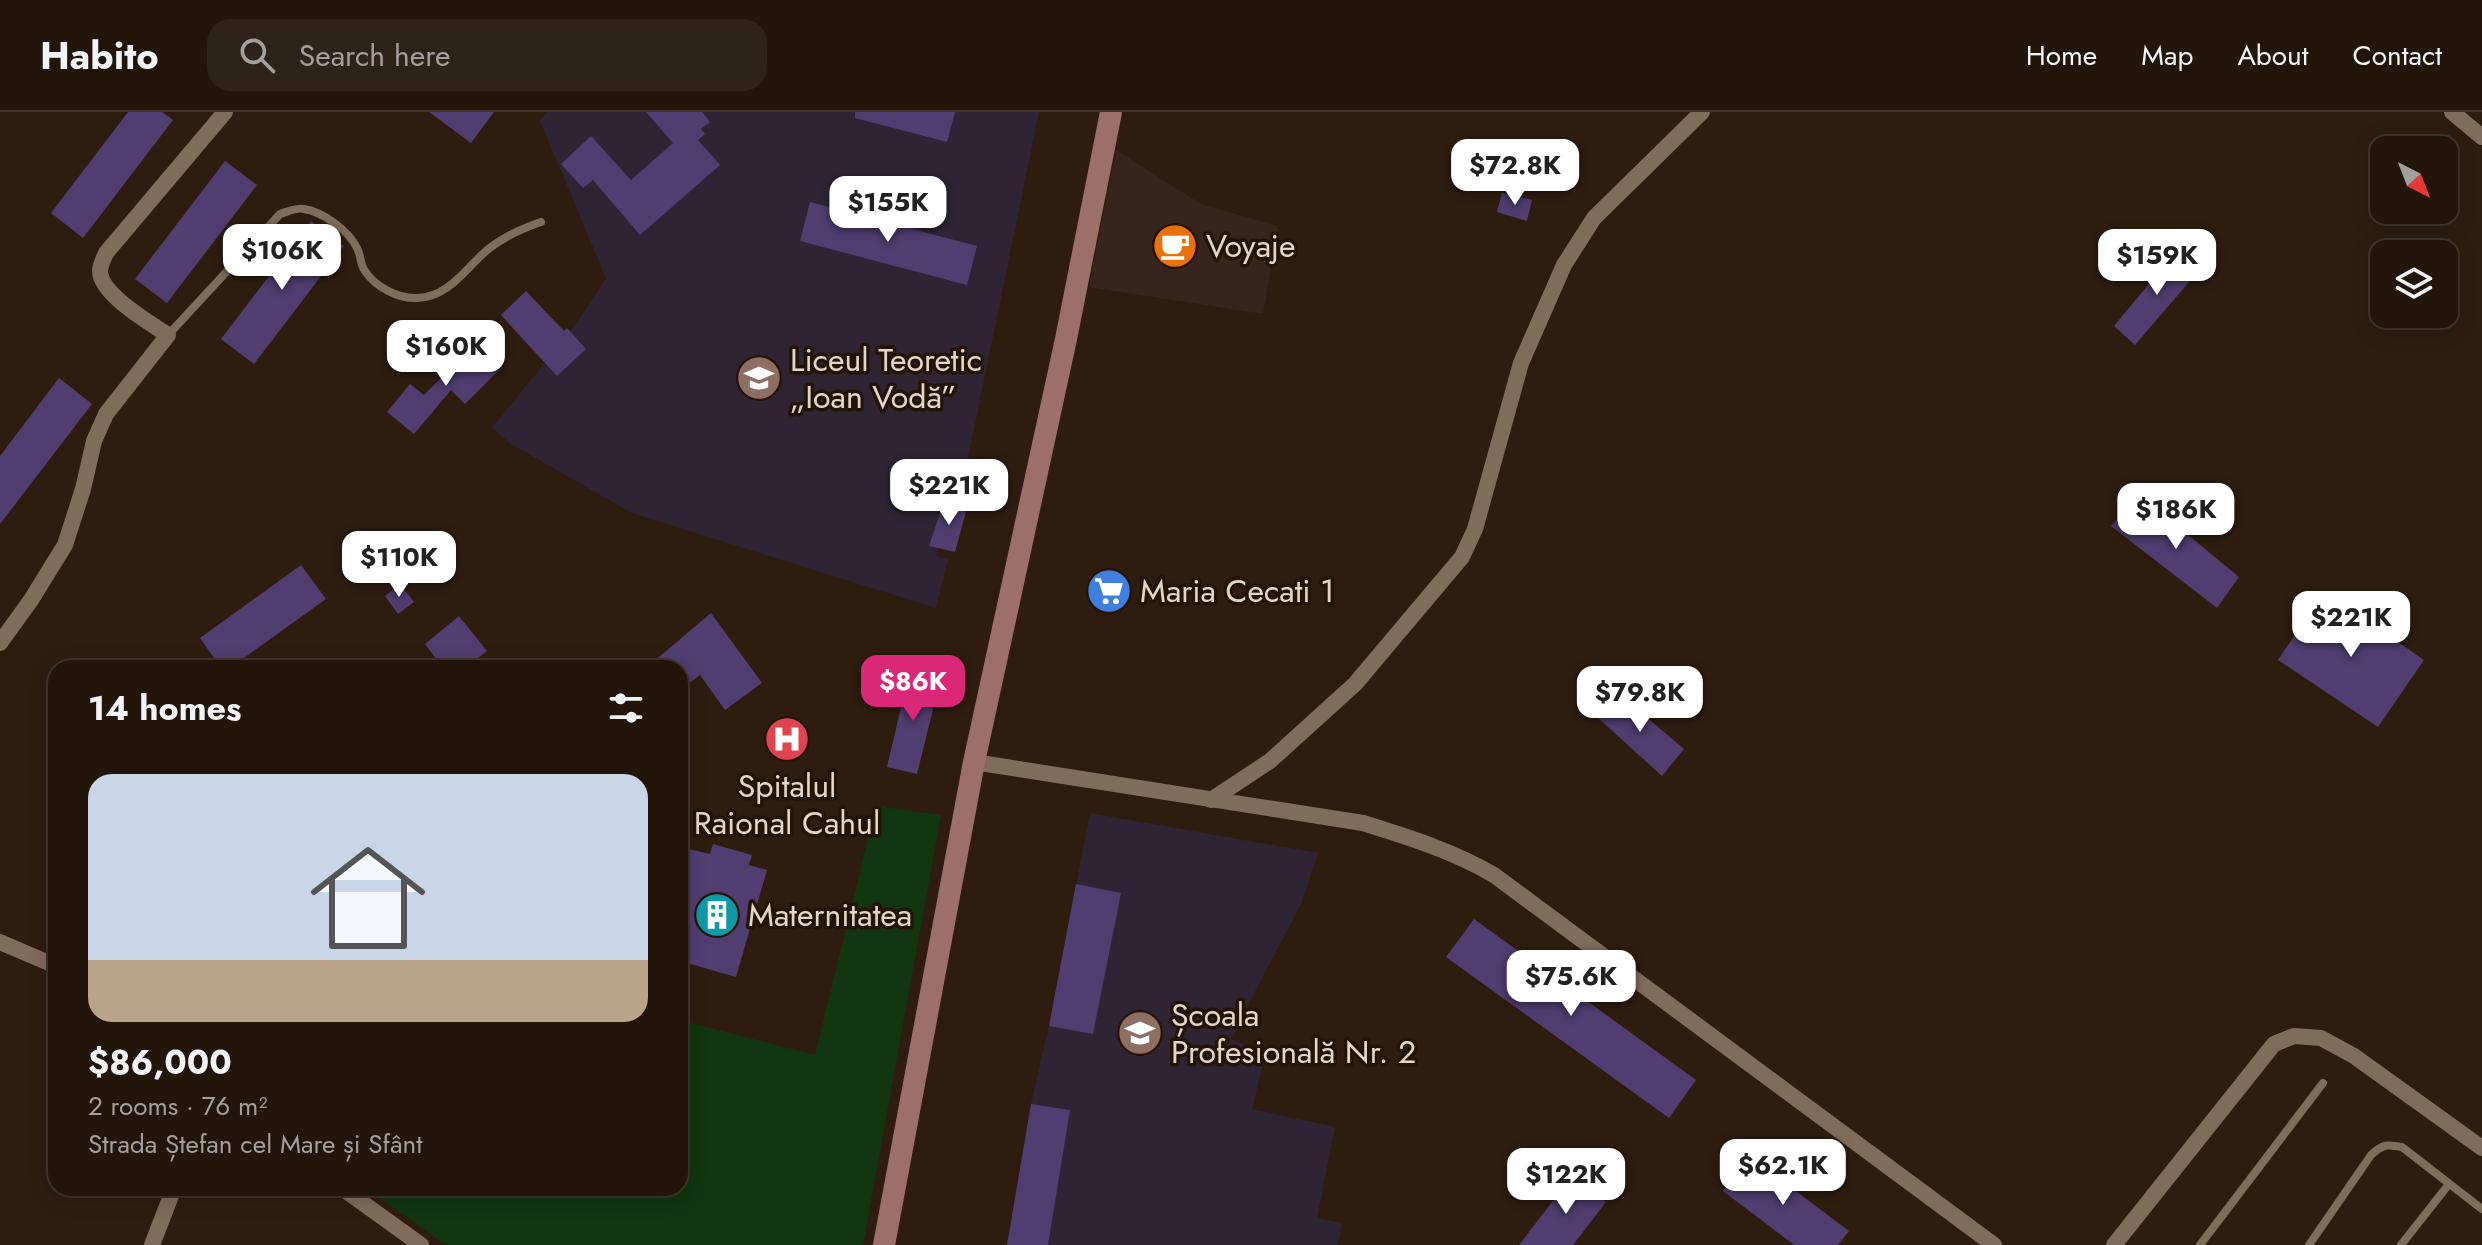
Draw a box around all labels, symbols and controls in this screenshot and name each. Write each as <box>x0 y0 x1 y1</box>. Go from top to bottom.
search box <box>207 19 767 91</box>
text: Habito <box>40 28 159 83</box>
icon: search <box>235 33 279 77</box>
text: Search here <box>299 34 451 77</box>
text: Home <box>2026 35 2097 76</box>
text: Map <box>2141 35 2193 76</box>
text: About <box>2237 35 2309 76</box>
text: Contact <box>2353 35 2442 76</box>
north arrow <box>2370 136 2458 224</box>
map controls <box>2370 136 2458 328</box>
pin: $72.8K <box>1450 139 1580 207</box>
text: $72.8K <box>1469 146 1561 184</box>
pin: $155K <box>832 176 944 244</box>
text: $155K <box>847 183 929 221</box>
cafe icon: Voyaje <box>1151 222 1199 270</box>
place label: Voyaje <box>1206 223 1296 269</box>
pin: $106K <box>226 224 338 292</box>
pin: $159K <box>2101 229 2213 297</box>
text: $106K <box>241 231 323 269</box>
text: $159K <box>2116 236 2198 274</box>
button: layers <box>2370 240 2458 328</box>
pin: $160K <box>390 320 502 388</box>
text: $160K <box>405 327 487 365</box>
place label: Liceul Teoretic „Ioan Vodă” <box>790 337 982 420</box>
school or university icon: Liceul Teoretic „Ioan Vodă” <box>735 354 783 402</box>
pin: $221K <box>893 459 1005 527</box>
text: $221K <box>908 466 990 504</box>
pin: $186K <box>2120 483 2232 551</box>
text: $186K <box>2135 490 2217 528</box>
pin: $110K <box>343 531 455 599</box>
text: $110K <box>360 538 438 576</box>
supermarket icon: Maria Cecati 1 <box>1085 567 1133 615</box>
place label: Maria Cecati 1 <box>1140 568 1335 614</box>
pin: $221K <box>2295 591 2407 659</box>
text: $221K <box>2310 598 2392 636</box>
pin: $86K <box>866 655 960 723</box>
text: $86K <box>879 662 947 700</box>
pin: $79.8K <box>1575 666 1705 734</box>
text: $79.8K <box>1595 673 1685 711</box>
text: 14 homes <box>88 684 242 733</box>
icon: filters <box>604 686 648 730</box>
hospital icon: Spitalul Raional Cahul <box>763 715 811 763</box>
place label: Spitalul Raional Cahul <box>694 763 880 846</box>
icon: home <box>296 826 440 970</box>
building icon: Maternitatea <box>693 891 741 939</box>
place label: Maternitatea <box>748 892 912 938</box>
pin: $75.6K <box>1506 950 1636 1018</box>
text: $75.6K <box>1525 957 1617 995</box>
place label: Școala Profesională Nr. 2 <box>1171 992 1416 1075</box>
school or university icon: Școala Profesională Nr. 2 <box>1116 1009 1164 1057</box>
text: $86,000 <box>88 1038 232 1087</box>
text: 2 rooms · 76 m² <box>88 1087 267 1125</box>
text: Strada Ștefan cel Mare și Sfânt <box>88 1125 422 1163</box>
pin: $62.1K <box>1718 1139 1848 1207</box>
text: $62.1K <box>1738 1146 1828 1184</box>
pin: $122K <box>1510 1148 1622 1216</box>
text: $122K <box>1525 1155 1607 1193</box>

